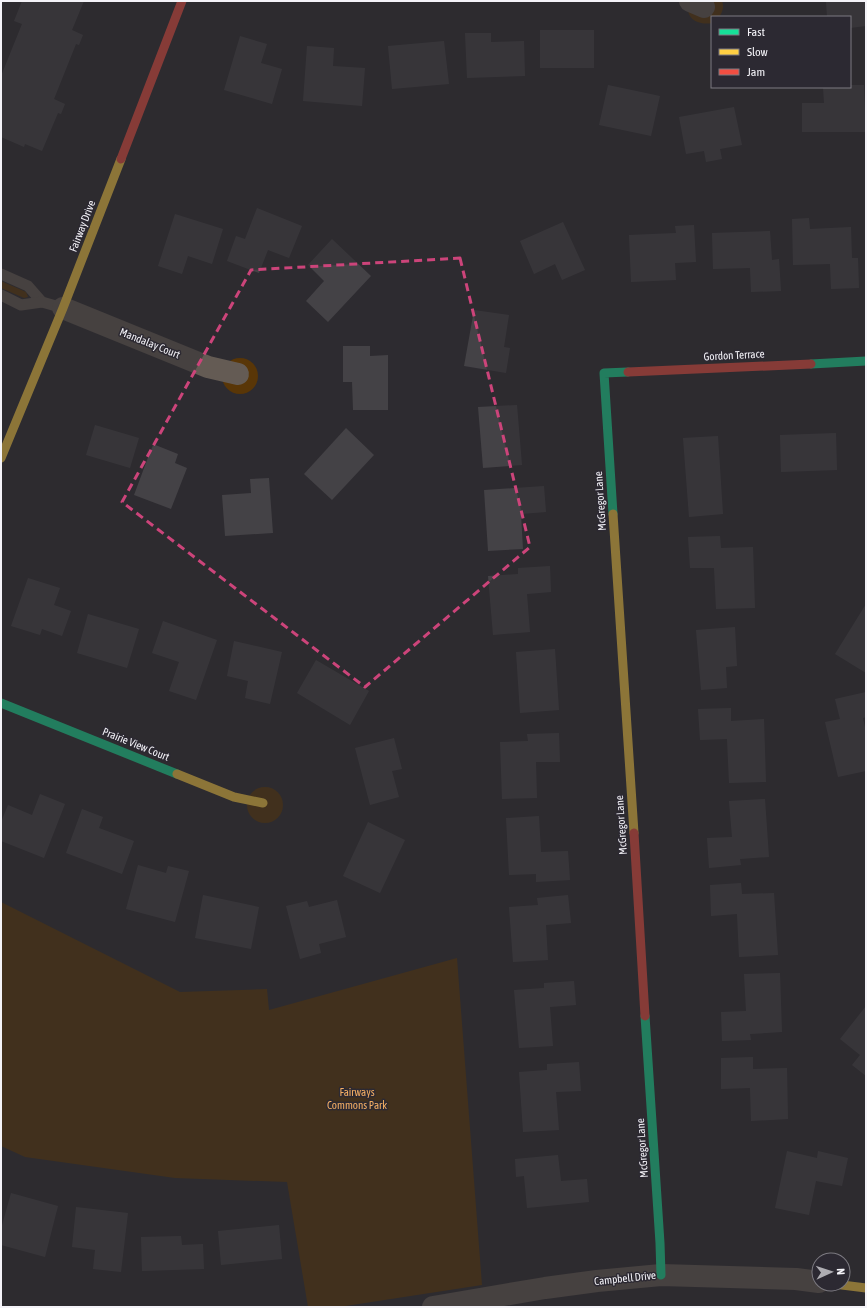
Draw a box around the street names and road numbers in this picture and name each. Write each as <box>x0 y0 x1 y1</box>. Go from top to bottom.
street label: Fairway Drive <box>67 199 97 253</box>
street label: Mandalay Court <box>118 325 182 361</box>
street label: Gordon Terrace <box>703 347 765 363</box>
street label: McGregor Lane <box>592 471 608 531</box>
street label: Prairie View Court <box>101 725 171 763</box>
street label: McGregor Lane <box>613 795 629 855</box>
street label: McGregor Lane <box>634 1118 650 1178</box>
street label: Campbell Drive <box>593 1269 657 1287</box>

